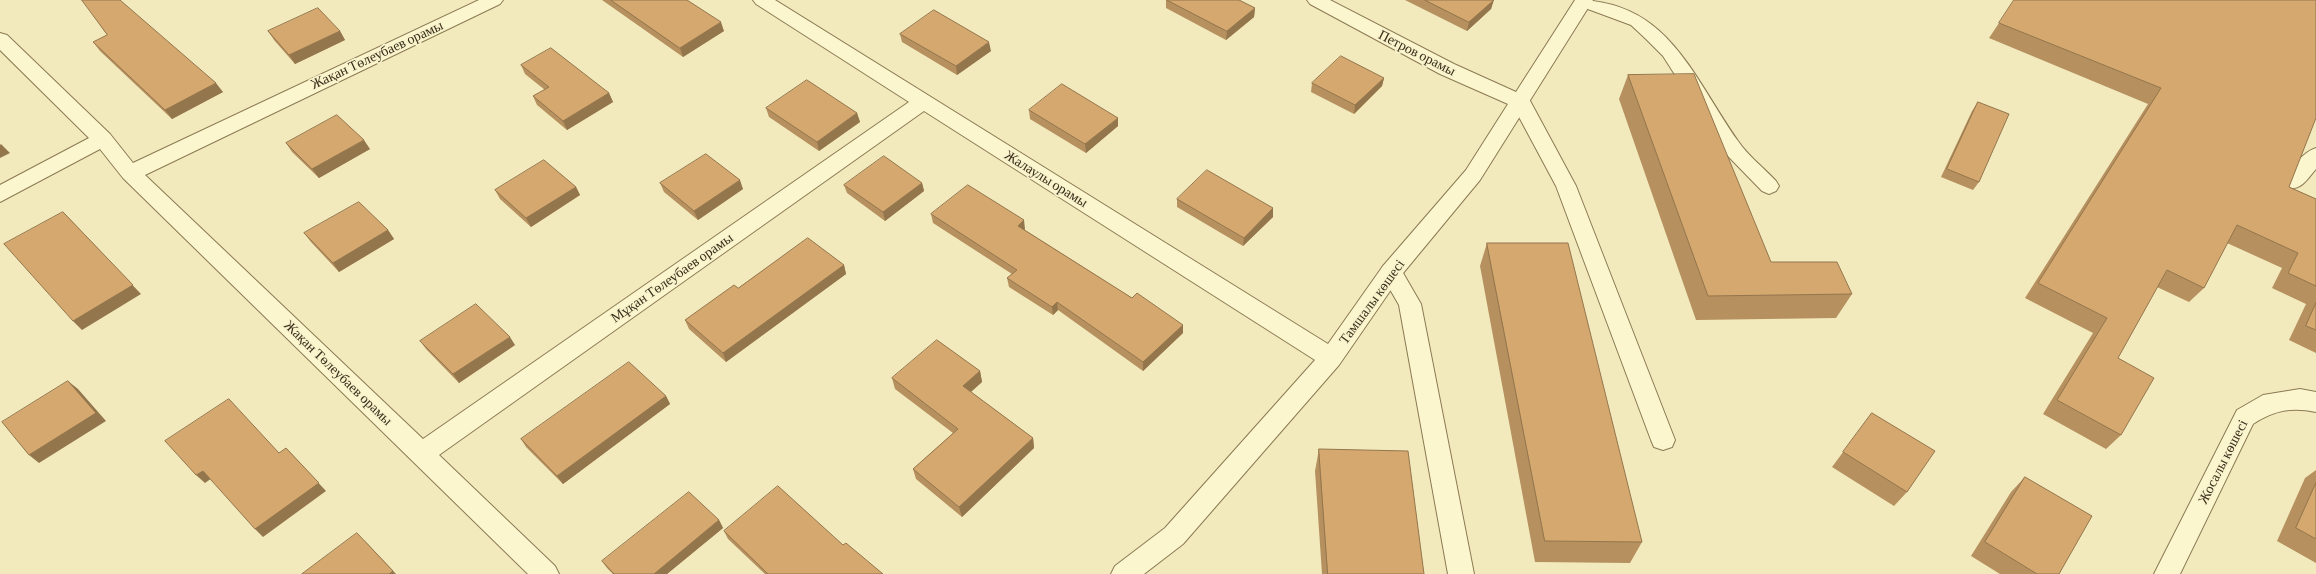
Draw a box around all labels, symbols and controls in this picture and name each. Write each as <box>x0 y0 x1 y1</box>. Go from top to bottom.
street label: Жақан Төлеубаев орамы <box>308 17 446 93</box>
street label: Петров орамы <box>1376 26 1458 80</box>
street label: Жалаулы орамы <box>1001 147 1091 211</box>
street label: Мұқан Төлеубаев орамы <box>608 230 736 326</box>
street label: Тамшалы көшесі <box>1336 256 1408 348</box>
street label: Жақан Төлеубаев орамы <box>280 317 396 429</box>
street label: Жосалы көшесі <box>2195 417 2251 507</box>

